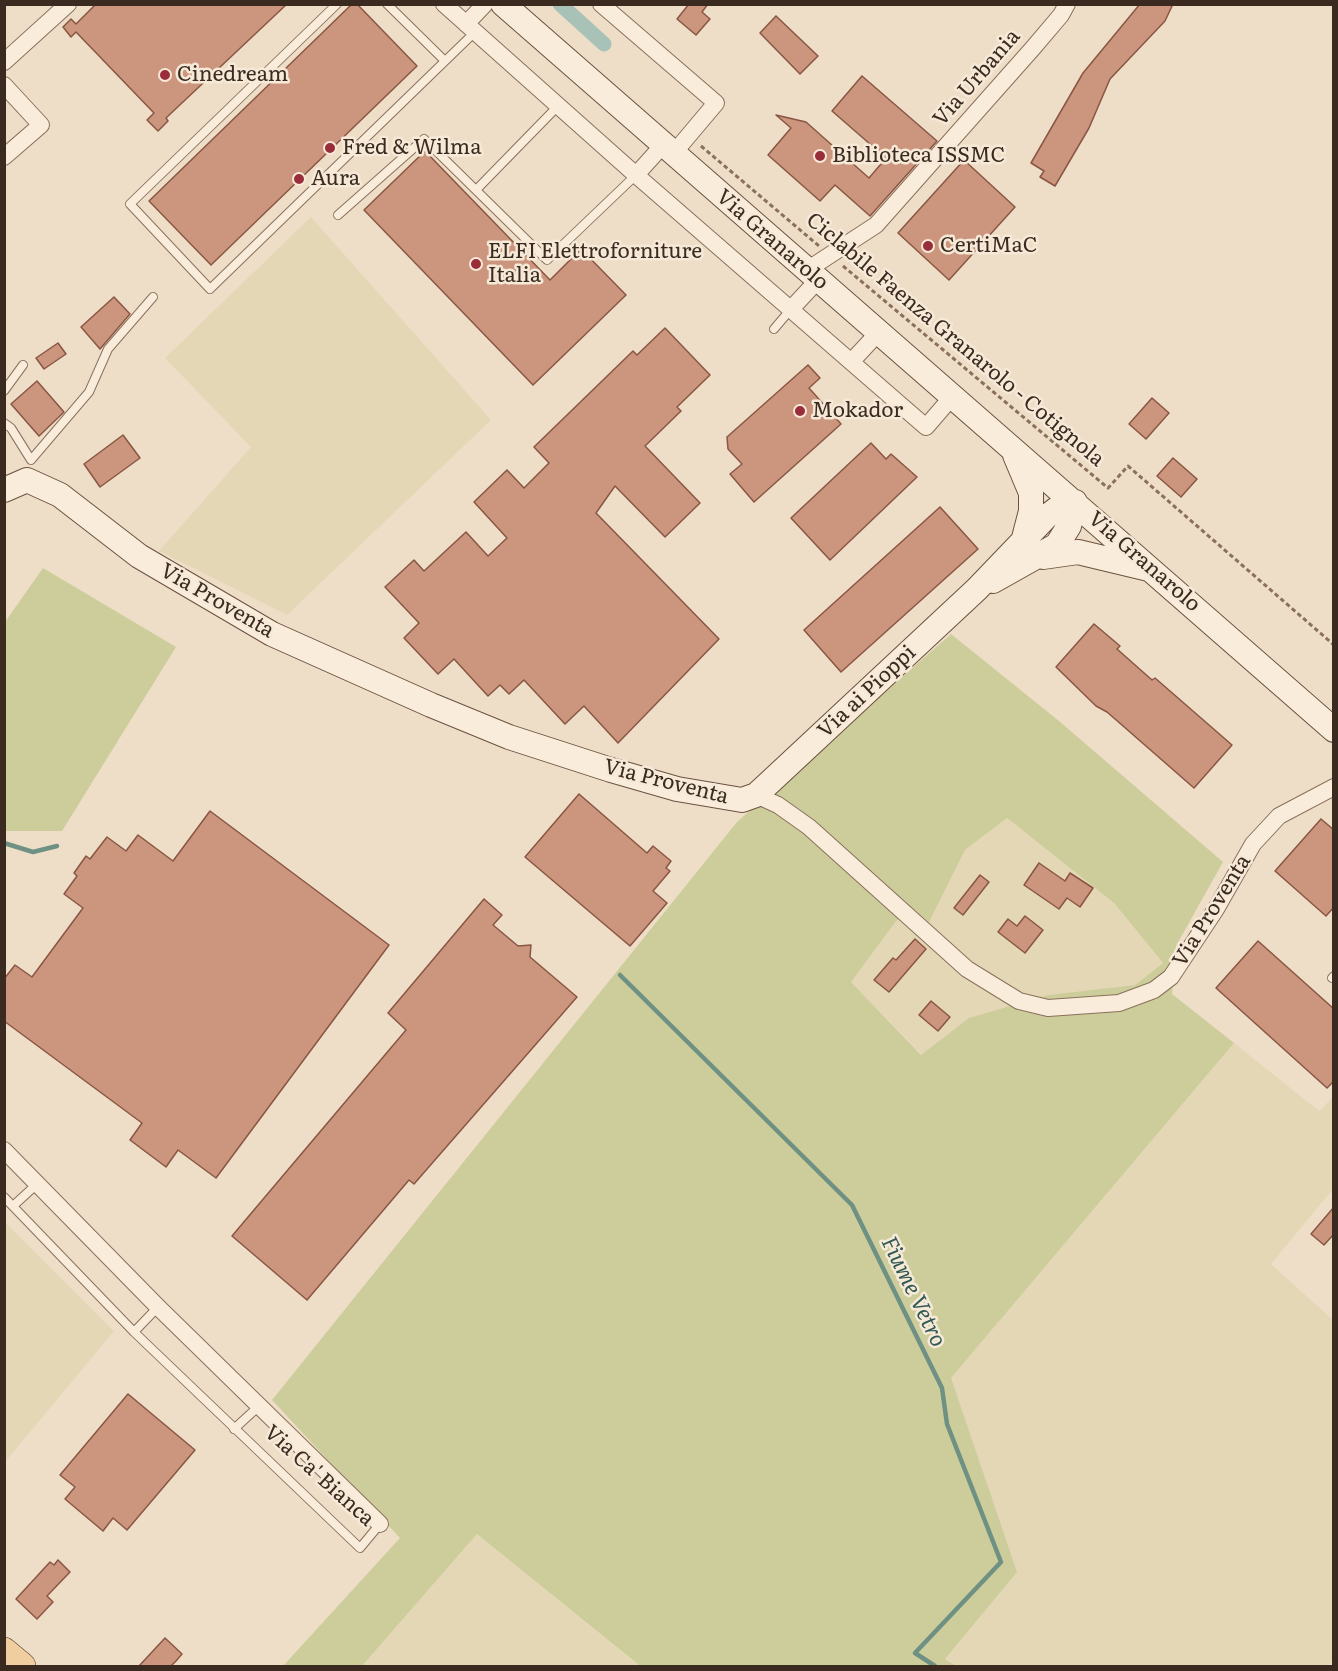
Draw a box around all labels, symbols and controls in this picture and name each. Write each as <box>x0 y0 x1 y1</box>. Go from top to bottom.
street label: Via Urbania <box>928 24 1026 132</box>
place label: Cinedream <box>177 62 288 88</box>
marker: Cinedream <box>158 68 172 82</box>
place label: Fred & Wilma <box>342 135 482 161</box>
marker: Fred & Wilma <box>323 141 337 155</box>
place label: Biblioteca ISSMC <box>832 143 1005 169</box>
marker: Biblioteca ISSMC <box>813 149 827 163</box>
place label: Aura <box>311 166 360 192</box>
marker: Aura <box>292 172 306 186</box>
street label: Via Granarolo <box>711 184 833 296</box>
street label: Ciclabile Faenza Granarolo - Cotignola <box>801 208 1109 472</box>
place label: CertiMaC <box>940 233 1037 259</box>
place label: ELFI Elettroforniture Italia <box>488 239 702 289</box>
marker: CertiMaC <box>921 239 935 253</box>
marker: ELFI Elettroforniture Italia <box>469 257 483 271</box>
place label: Mokador <box>812 398 903 424</box>
marker: Mokador <box>793 404 807 418</box>
street label: Via Granarolo <box>1083 506 1205 618</box>
street label: Via Proventa <box>155 558 279 644</box>
street label: Via ai Pioppi <box>813 640 921 744</box>
street label: Via Proventa <box>601 754 731 810</box>
street label: Via Proventa <box>1168 850 1256 972</box>
water label: Fiume Vetro <box>875 1233 951 1351</box>
street label: Via Ca' Bianca <box>259 1420 379 1532</box>

